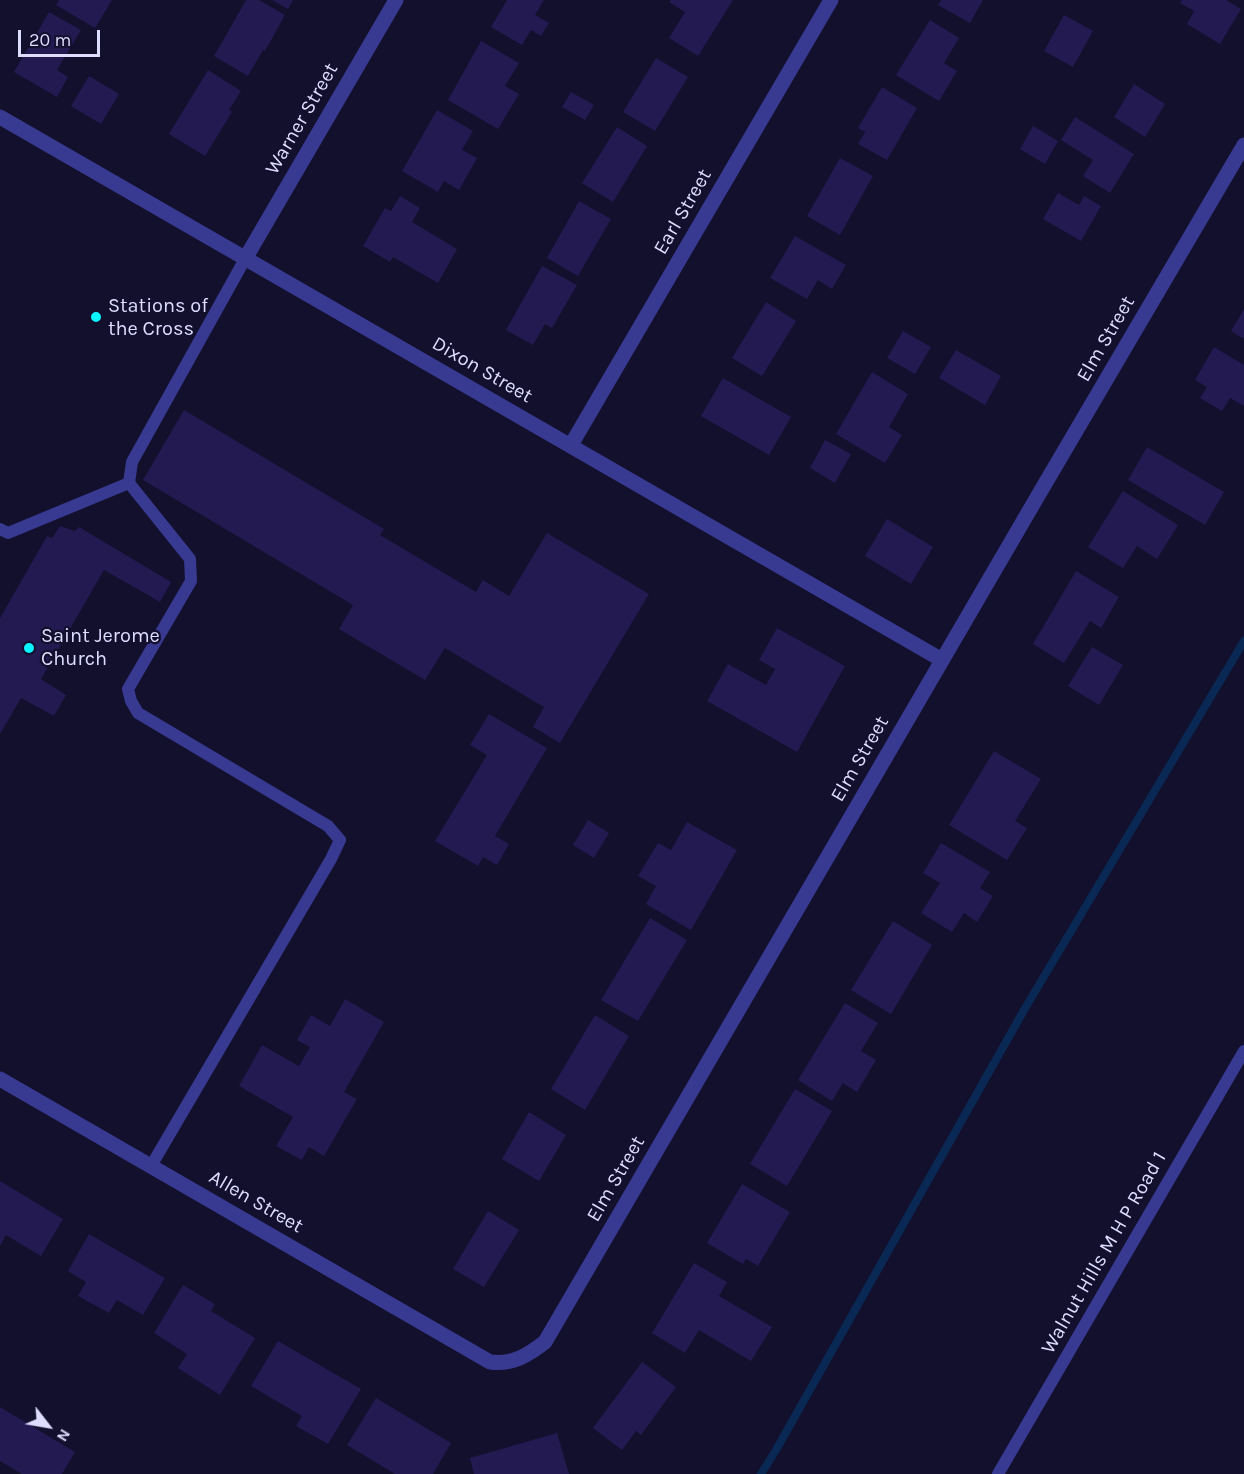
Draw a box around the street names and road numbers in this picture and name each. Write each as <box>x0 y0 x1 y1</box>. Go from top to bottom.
street label: Warner Street <box>260 59 344 179</box>
street label: Earl Street <box>649 165 717 259</box>
street label: Elm Street <box>1072 292 1140 386</box>
street label: Dixon Street <box>427 332 537 408</box>
street label: Elm Street <box>826 712 894 806</box>
street label: Elm Street <box>582 1132 650 1226</box>
street label: Walnut Hills M H P Road 1 <box>1036 1148 1172 1358</box>
street label: Allen Street <box>205 1165 307 1239</box>

